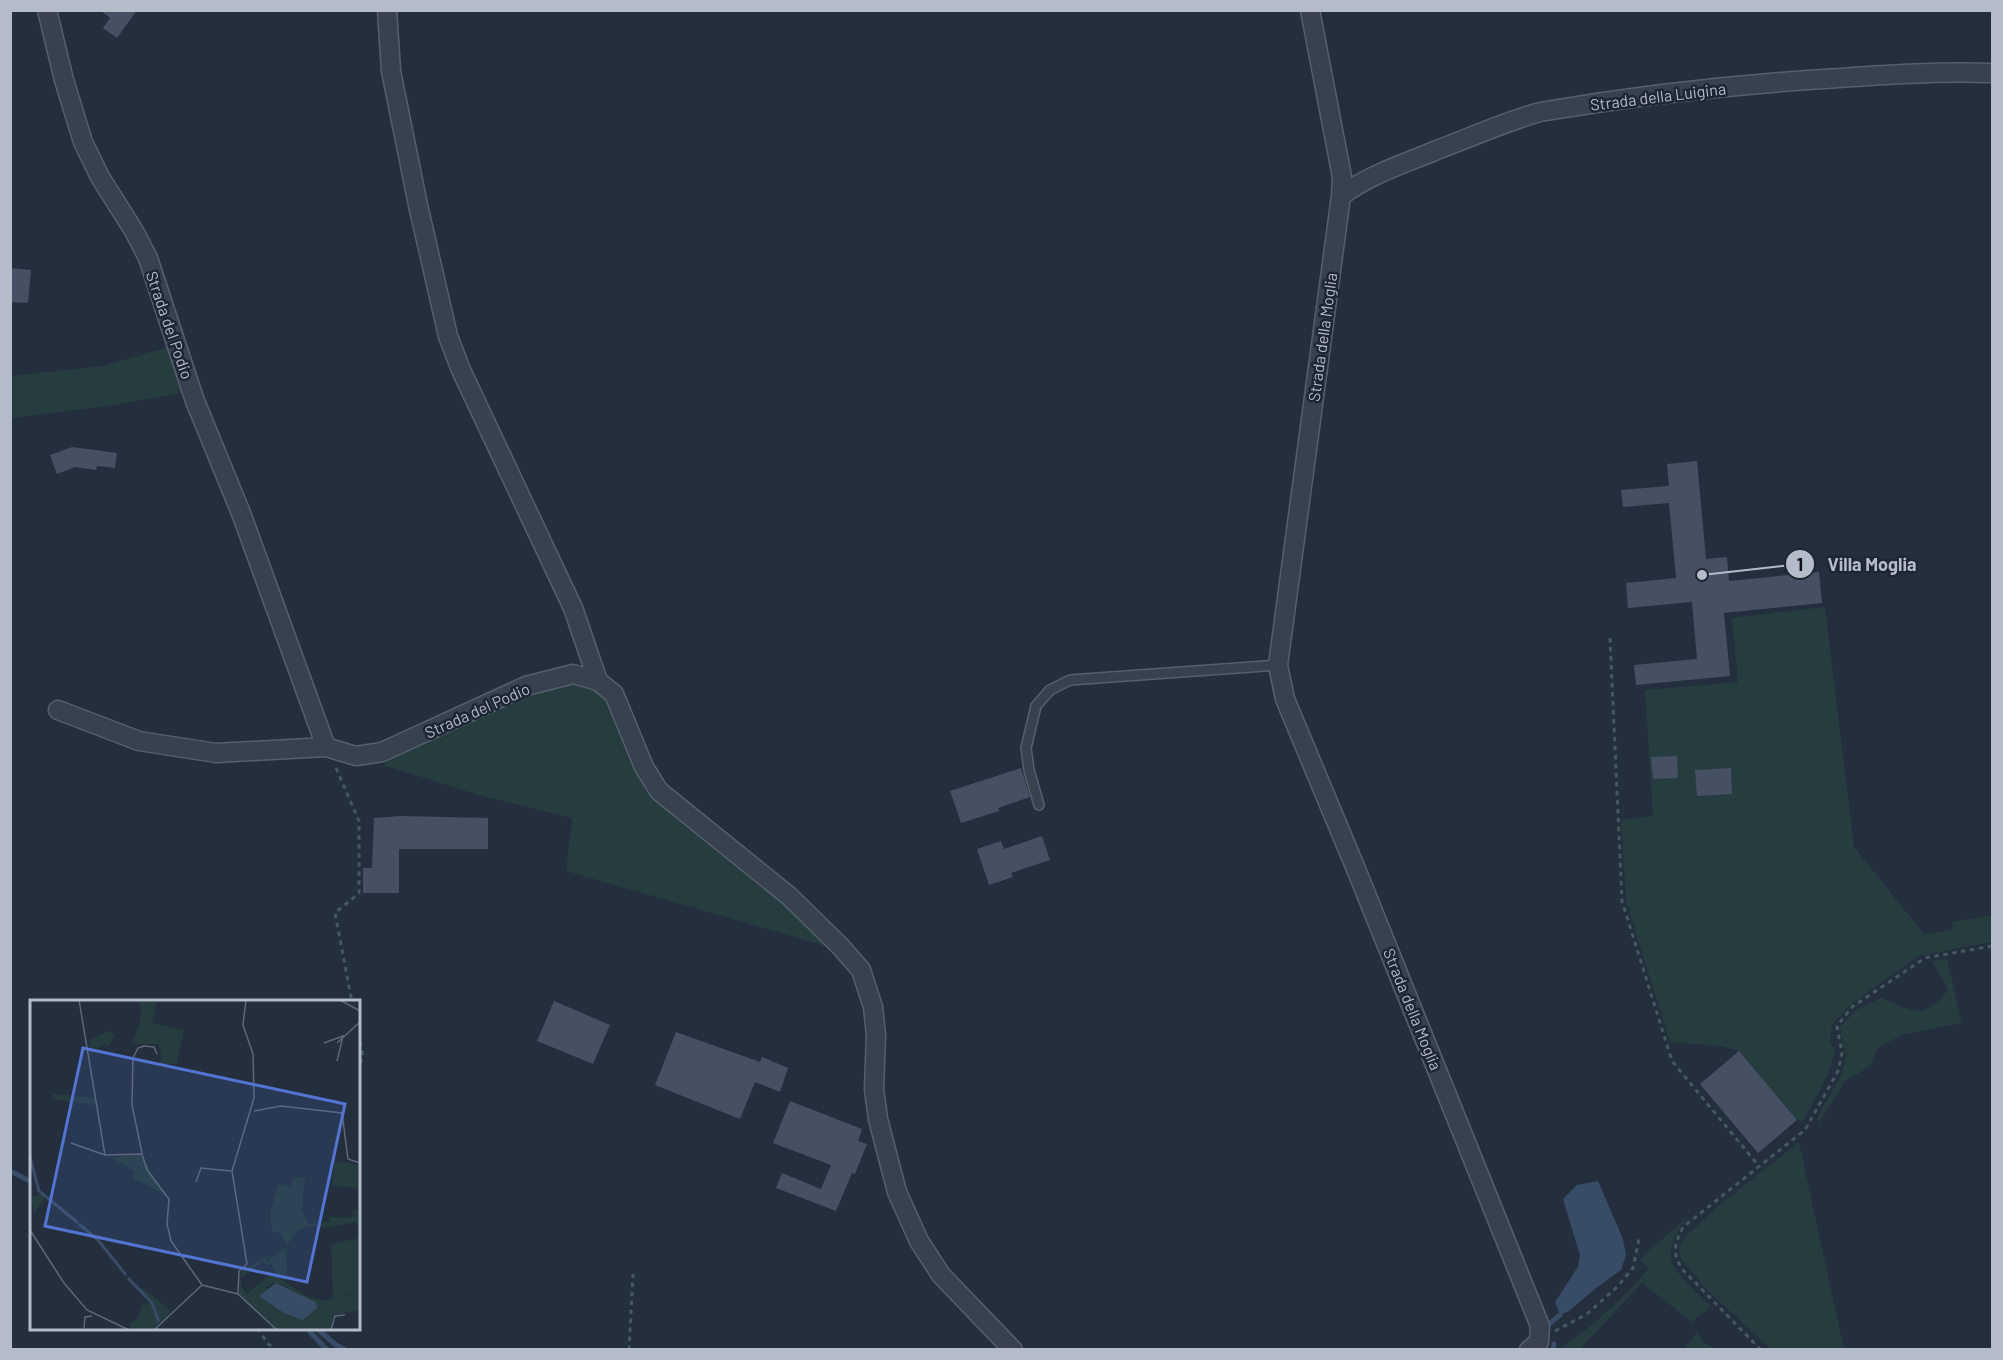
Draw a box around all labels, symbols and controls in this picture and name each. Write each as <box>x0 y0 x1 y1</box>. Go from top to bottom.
street label: Strada della Luigina <box>1589 78 1727 114</box>
street label: Strada del Podio <box>143 269 197 381</box>
street label: Strada della Moglia <box>1304 271 1340 403</box>
callout: Villa Moglia <box>1785 546 1928 582</box>
text: 1 <box>1797 553 1803 575</box>
text: Villa Moglia <box>1827 553 1917 575</box>
street label: Strada del Podio <box>422 678 532 742</box>
street label: Strada della Moglia <box>1380 945 1446 1073</box>
inset map <box>30 1000 360 1330</box>

